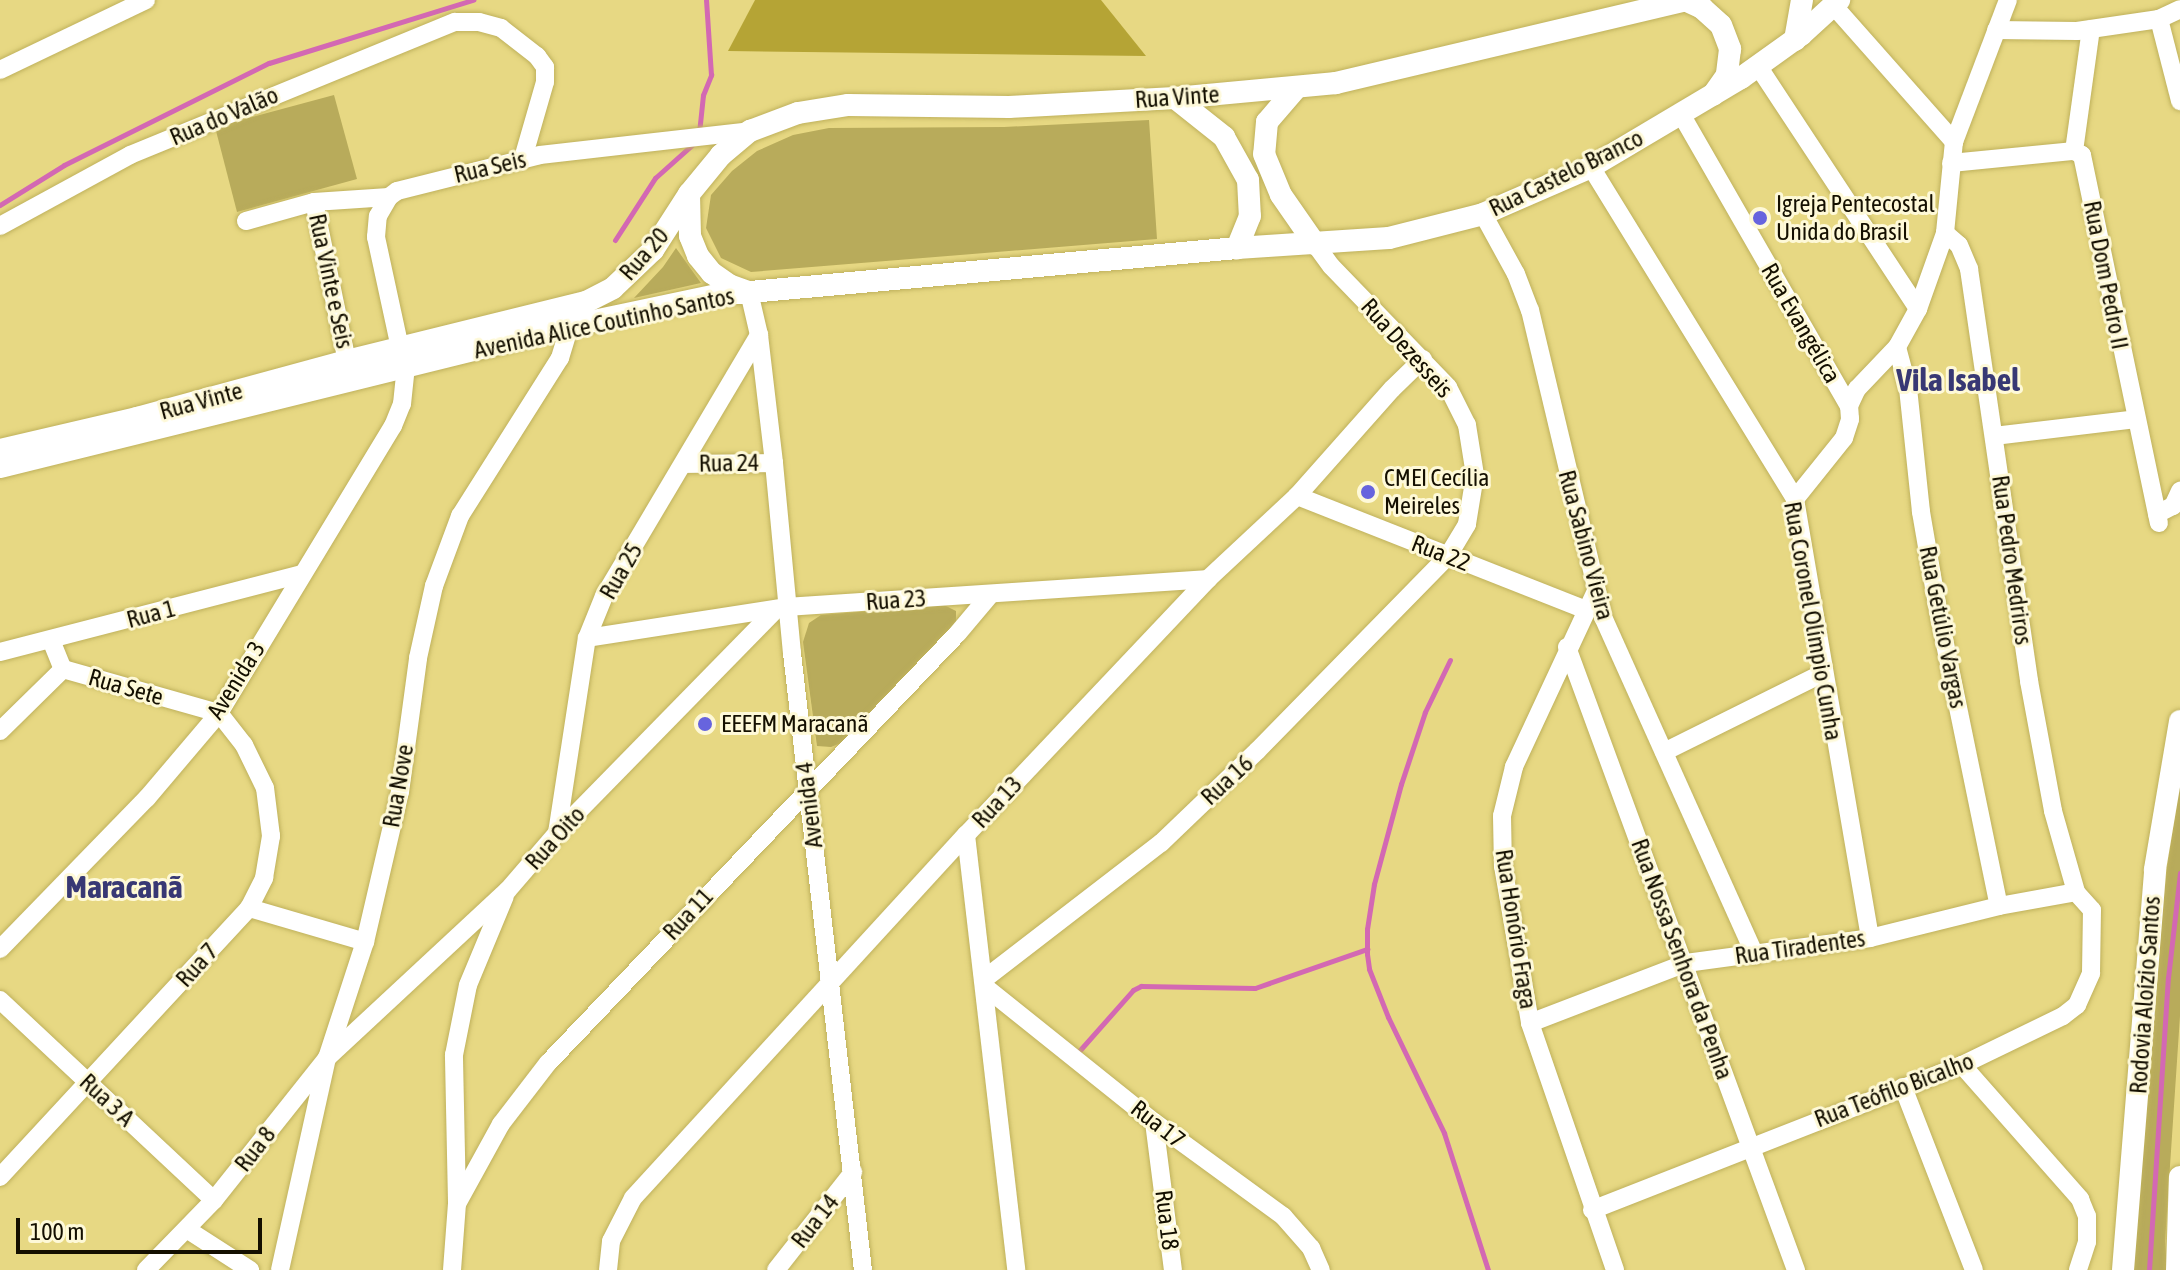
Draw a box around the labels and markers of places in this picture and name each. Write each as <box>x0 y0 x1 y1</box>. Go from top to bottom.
place label: Igreja Pentecostal Unida do Brasil <box>1776 190 1935 246</box>
marker: Igreja Pentecostal Unida do Brasil <box>1751 209 1769 227</box>
place label: CMEI Cecília Meireles <box>1384 464 1490 520</box>
marker: CMEI Cecília Meireles <box>1359 483 1377 501</box>
place label: EEEFM Maracanã <box>721 710 869 738</box>
marker: EEEFM Maracanã <box>696 715 714 733</box>

